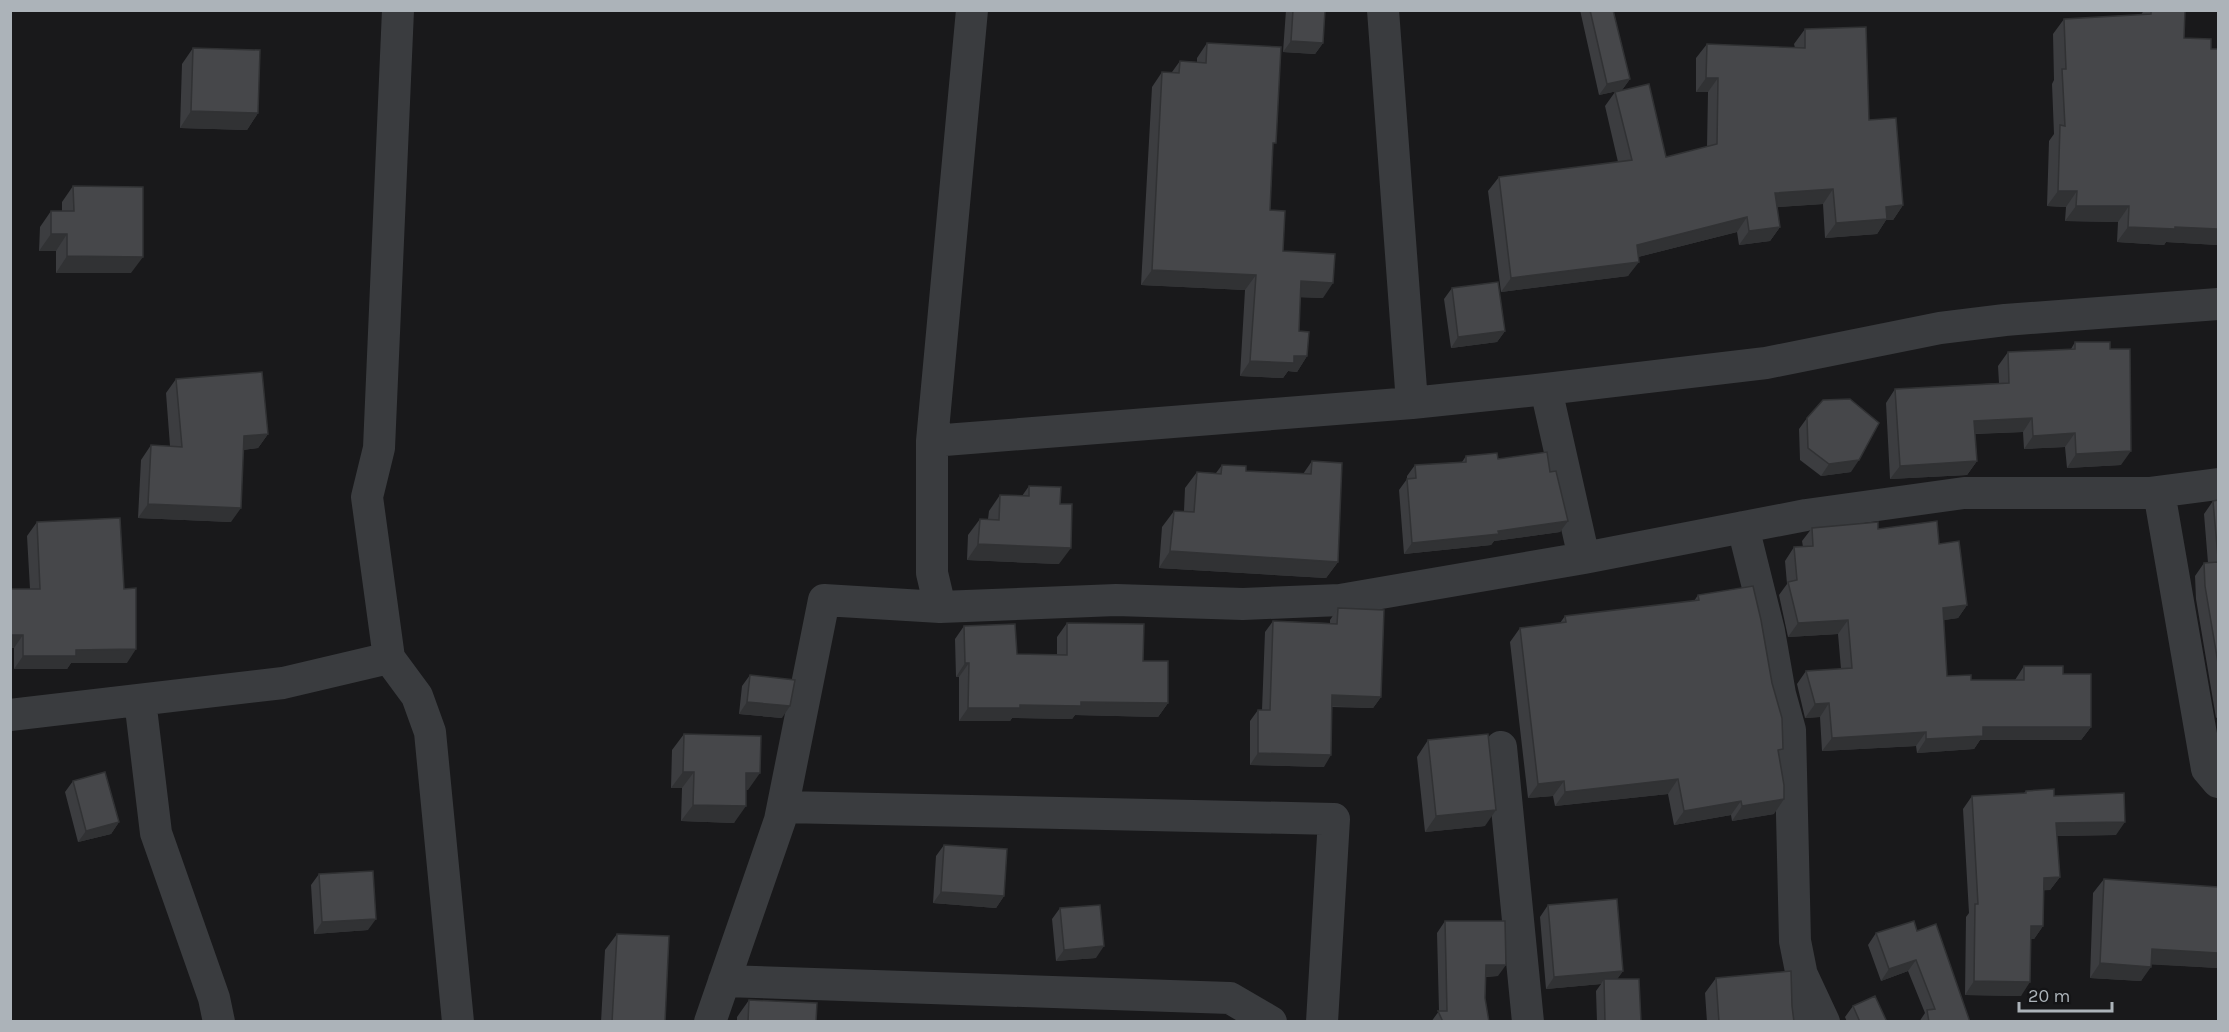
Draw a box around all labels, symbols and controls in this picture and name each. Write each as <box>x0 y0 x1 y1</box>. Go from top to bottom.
scale bar <box>2019 975 2112 1013</box>
text: 20 m <box>2028 985 2070 1007</box>

